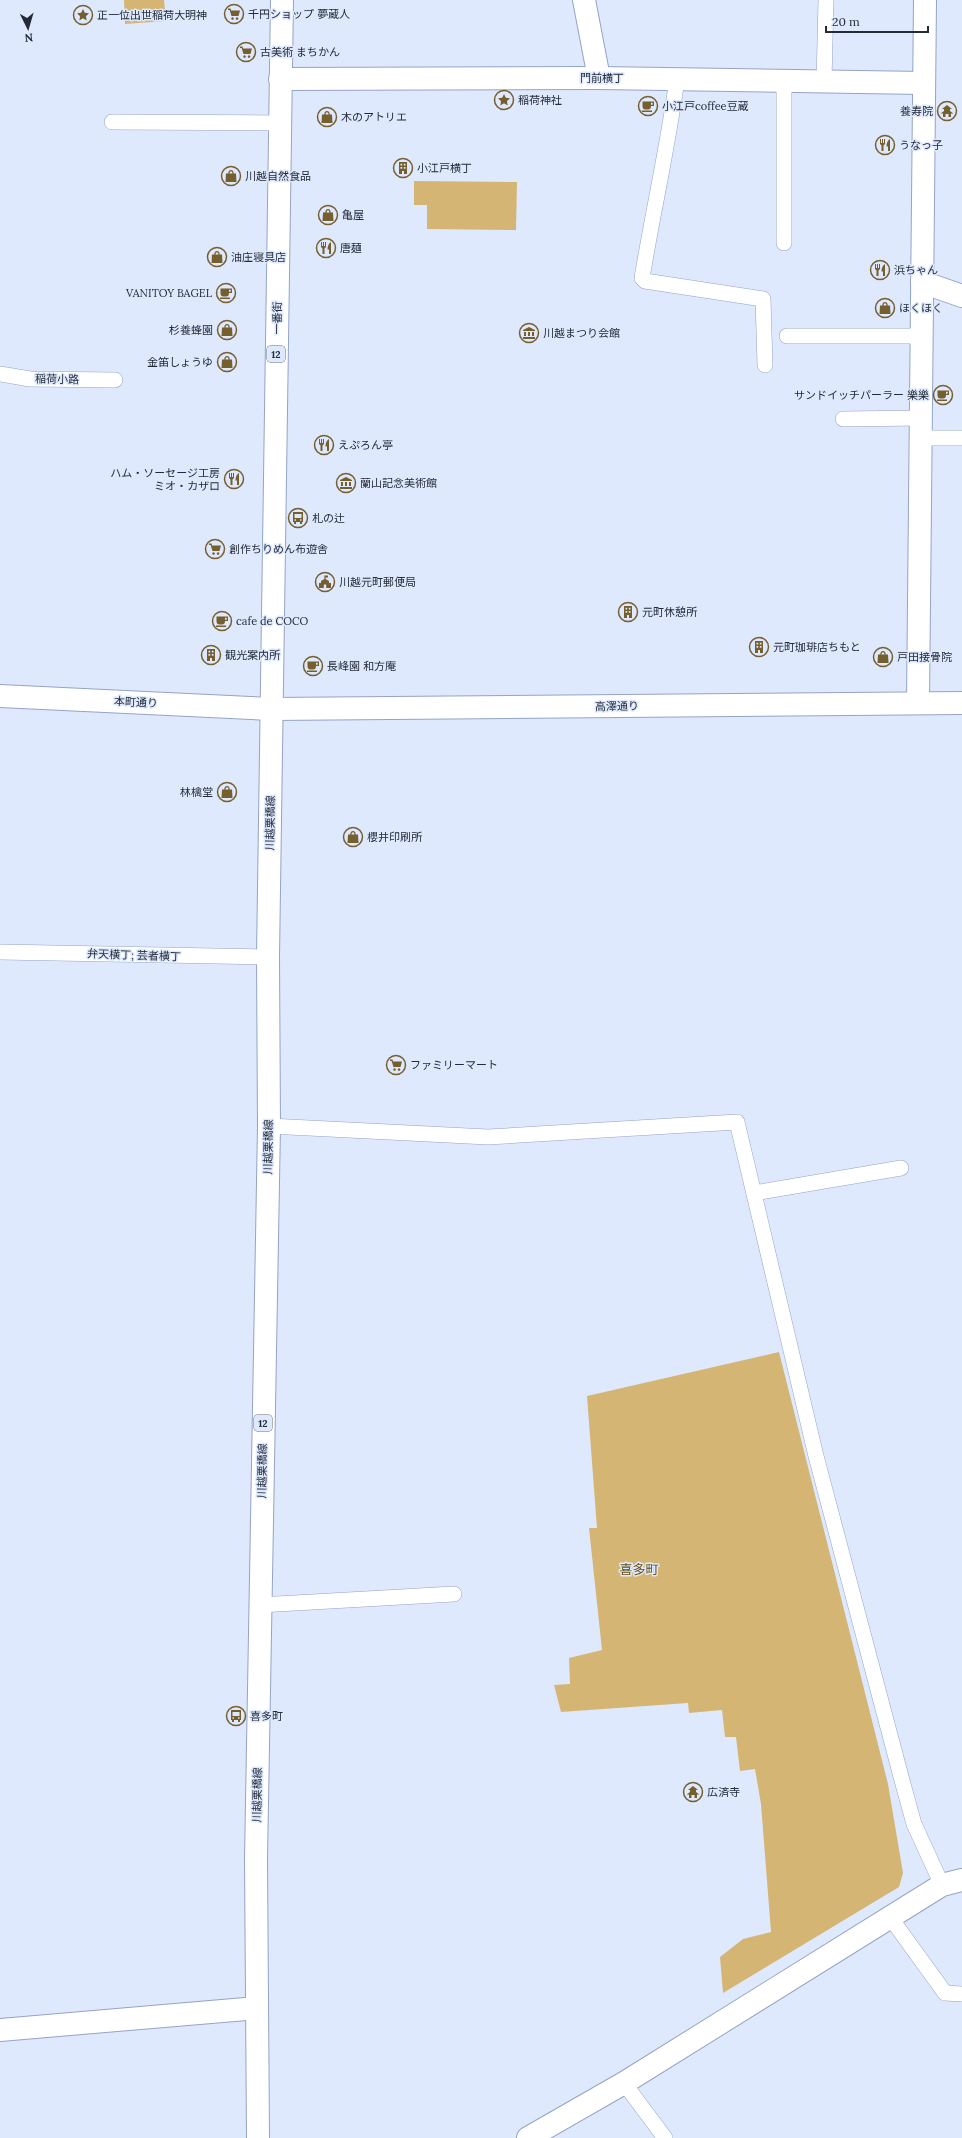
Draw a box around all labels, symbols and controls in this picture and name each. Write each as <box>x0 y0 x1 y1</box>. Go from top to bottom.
supermarket icon: 千円ショップ 夢蔵人 <box>223 3 245 25</box>
place icon: 正一位出世稲荷大明神 <box>72 4 94 26</box>
place label: 千円ショップ 夢蔵人 <box>248 7 350 21</box>
north arrow <box>8 8 48 48</box>
place label: 正一位出世稲荷大明神 <box>97 8 207 22</box>
scale bar <box>826 8 928 34</box>
text: 20 m <box>832 14 860 29</box>
text: N <box>24 31 34 45</box>
supermarket icon: 古美術 まちかん <box>235 41 257 63</box>
place label: 古美術 まちかん <box>260 45 340 59</box>
street label: 門前横丁 <box>580 71 624 85</box>
place icon: 稲荷神社 <box>493 89 515 111</box>
place label: 稲荷神社 <box>518 93 562 107</box>
cafe icon: 小江戸coffee豆蔵 <box>637 95 659 117</box>
place label: 小江戸coffee豆蔵 <box>662 99 749 113</box>
temple icon: 養寿院 <box>936 100 958 122</box>
place label: 養寿院 <box>900 104 933 118</box>
shop icon: 木のアトリエ <box>316 106 338 128</box>
place label: 木のアトリエ <box>341 110 407 124</box>
restaurant icon: うなっ子 <box>874 134 896 156</box>
place label: うなっ子 <box>899 138 943 152</box>
building icon: 小江戸横丁 <box>392 157 414 179</box>
place label: 小江戸横丁 <box>417 161 472 175</box>
shop icon: 川越自然食品 <box>220 165 242 187</box>
place label: 川越自然食品 <box>245 169 311 183</box>
shop icon: 亀屋 <box>317 204 339 226</box>
place label: 亀屋 <box>342 208 364 222</box>
restaurant icon: 唐麺 <box>315 237 337 259</box>
place label: 唐麺 <box>340 241 362 255</box>
shop icon: 油庄寝具店 <box>206 246 228 268</box>
place label: 油庄寝具店 <box>231 250 286 264</box>
restaurant icon: 浜ちゃん <box>869 259 891 281</box>
place label: 浜ちゃん <box>894 263 938 277</box>
cafe icon: VANITOY BAGEL <box>215 282 237 304</box>
place label: VANITOY BAGEL <box>125 286 213 300</box>
shop icon: ほくほく <box>874 297 896 319</box>
street label: 一番街 <box>270 301 284 335</box>
place label: ほくほく <box>899 301 943 315</box>
shop icon: 杉養蜂園 <box>216 319 238 341</box>
museum icon: 川越まつり会館 <box>518 322 540 344</box>
place label: 杉養蜂園 <box>169 323 213 337</box>
place label: 川越まつり会館 <box>543 326 620 340</box>
road number: 12 <box>267 346 285 362</box>
shop icon: 金笛しょうゆ <box>216 351 238 373</box>
place label: 金笛しょうゆ <box>147 355 213 369</box>
street label: 稲荷小路 <box>35 372 79 386</box>
cafe icon: サンドイッチパーラー 樂樂 <box>932 384 954 406</box>
place label: サンドイッチパーラー 樂樂 <box>794 388 929 402</box>
restaurant icon: えぷろん亭 <box>313 434 335 456</box>
place label: えぷろん亭 <box>338 438 393 452</box>
place label: ハム・ソーセージ工房 ミオ・カザロ <box>110 466 220 493</box>
restaurant icon: ハム・ソーセージ工房 ミオ・カザロ <box>223 468 245 490</box>
museum icon: 蘭山記念美術館 <box>335 472 357 494</box>
place label: 蘭山記念美術館 <box>360 476 437 490</box>
bus stop icon: 札の辻 <box>287 507 309 529</box>
place label: 札の辻 <box>312 511 345 525</box>
supermarket icon: 創作ちりめん布遊舎 <box>204 538 226 560</box>
place label: 創作ちりめん布遊舎 <box>229 542 328 556</box>
public building icon: 川越元町郵便局 <box>314 571 336 593</box>
place label: 川越元町郵便局 <box>339 575 416 589</box>
building icon: 元町休憩所 <box>617 601 639 623</box>
place label: 元町休憩所 <box>642 605 698 619</box>
cafe icon: cafe de COCO <box>211 610 233 632</box>
place label: cafe de COCO <box>236 614 309 628</box>
building icon: 元町珈琲店ちもと <box>748 636 770 658</box>
place label: 元町珈琲店ちもと <box>773 640 861 654</box>
building icon: 観光案内所 <box>200 644 222 666</box>
shop icon: 戸田接骨院 <box>872 646 894 668</box>
place label: 観光案内所 <box>225 648 281 662</box>
place label: 戸田接骨院 <box>897 650 952 664</box>
cafe icon: 長峰園 和方庵 <box>302 655 324 677</box>
place label: 長峰園 和方庵 <box>327 659 396 673</box>
street label: 本町通り <box>114 694 158 710</box>
street label: 高澤通り <box>595 699 639 713</box>
shop icon: 林檎堂 <box>216 781 238 803</box>
place label: 林檎堂 <box>180 785 213 799</box>
street label: 川越栗橋線 <box>263 795 277 851</box>
shop icon: 櫻井印刷所 <box>342 826 364 848</box>
place label: 櫻井印刷所 <box>367 830 423 844</box>
street label: 弁天横丁; 芸者横丁 <box>87 946 181 964</box>
supermarket icon: ファミリーマート <box>385 1054 407 1076</box>
place label: ファミリーマート <box>410 1058 498 1072</box>
street label: 川越栗橋線 <box>261 1119 275 1175</box>
road number: 12 <box>254 1415 272 1431</box>
street label: 川越栗橋線 <box>255 1443 269 1499</box>
district label: 喜多町 <box>619 1561 659 1578</box>
bus stop icon: 喜多町 <box>225 1705 247 1727</box>
place label: 喜多町 <box>250 1709 283 1723</box>
street label: 川越栗橋線 <box>250 1767 264 1823</box>
temple icon: 広済寺 <box>682 1781 704 1803</box>
place label: 広済寺 <box>707 1785 740 1799</box>

